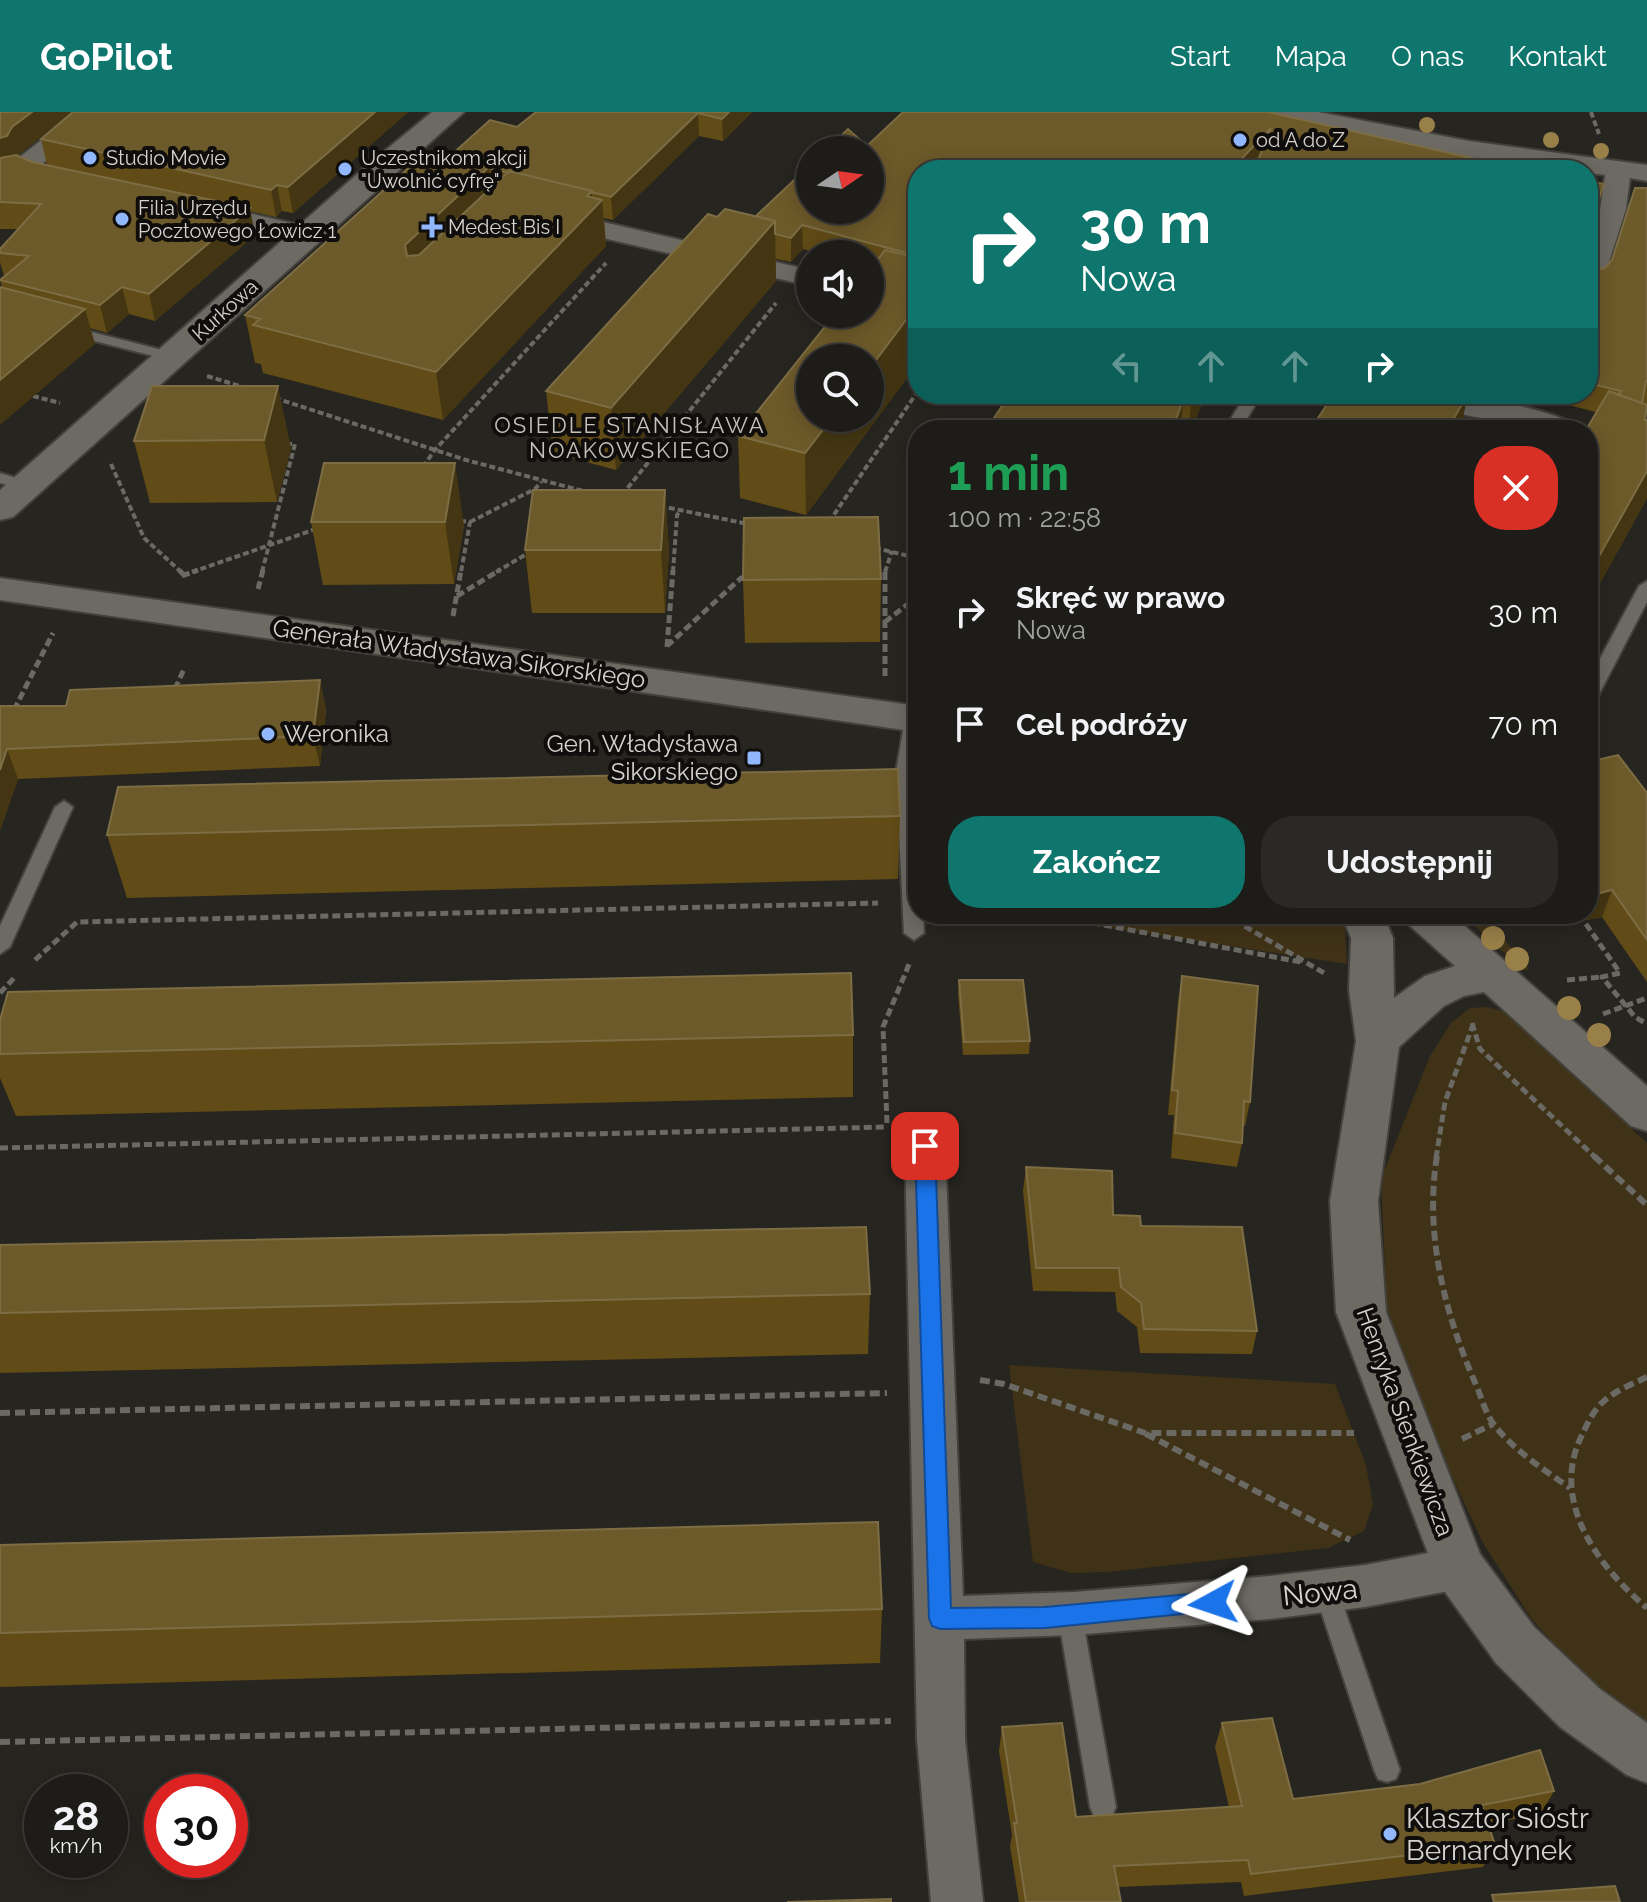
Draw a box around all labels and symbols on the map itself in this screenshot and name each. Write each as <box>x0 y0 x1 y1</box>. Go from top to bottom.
place label: od A do Z <box>1256 128 1345 152</box>
marker: od A do Z <box>1231 131 1249 149</box>
north arrow <box>796 136 884 224</box>
place label: Studio Movie <box>106 146 226 170</box>
place label: Uczestnikom akcji "Uwolnić cyfrę" <box>361 146 527 193</box>
marker: Studio Movie <box>81 149 99 167</box>
marker: Uczestnikom akcji "Uwolnić cyfrę" <box>336 160 354 178</box>
place label: Filia Urzędu Pocztowego Łowicz 1 <box>138 196 337 243</box>
marker: Filia Urzędu Pocztowego Łowicz 1 <box>113 210 131 228</box>
place label: Medest Bis I <box>448 215 560 239</box>
marker: Medest Bis I <box>423 218 441 236</box>
street label: Kurkowa <box>187 274 263 346</box>
district label: OSIEDLE STANISŁAWA NOAKOWSKIEGO <box>494 412 766 463</box>
street label: Generała Władysława Sikorskiego <box>271 613 647 694</box>
place label: Weronika <box>284 719 389 748</box>
marker: Weronika <box>259 725 277 743</box>
place label: Gen. Władysława Sikorskiego <box>547 729 738 786</box>
marker: Gen. Władysława Sikorskiego <box>745 749 763 767</box>
pin <box>891 1112 959 1180</box>
street label: Henryka Sienkiewicza <box>1351 1303 1460 1540</box>
position arrow <box>1171 1561 1255 1645</box>
street label: Nowa <box>1281 1572 1359 1613</box>
speed limit sign: 30 <box>144 1774 248 1878</box>
place label: Klasztor Sióstr Bernardynek <box>1406 1802 1589 1867</box>
marker: Klasztor Sióstr Bernardynek <box>1381 1825 1399 1843</box>

